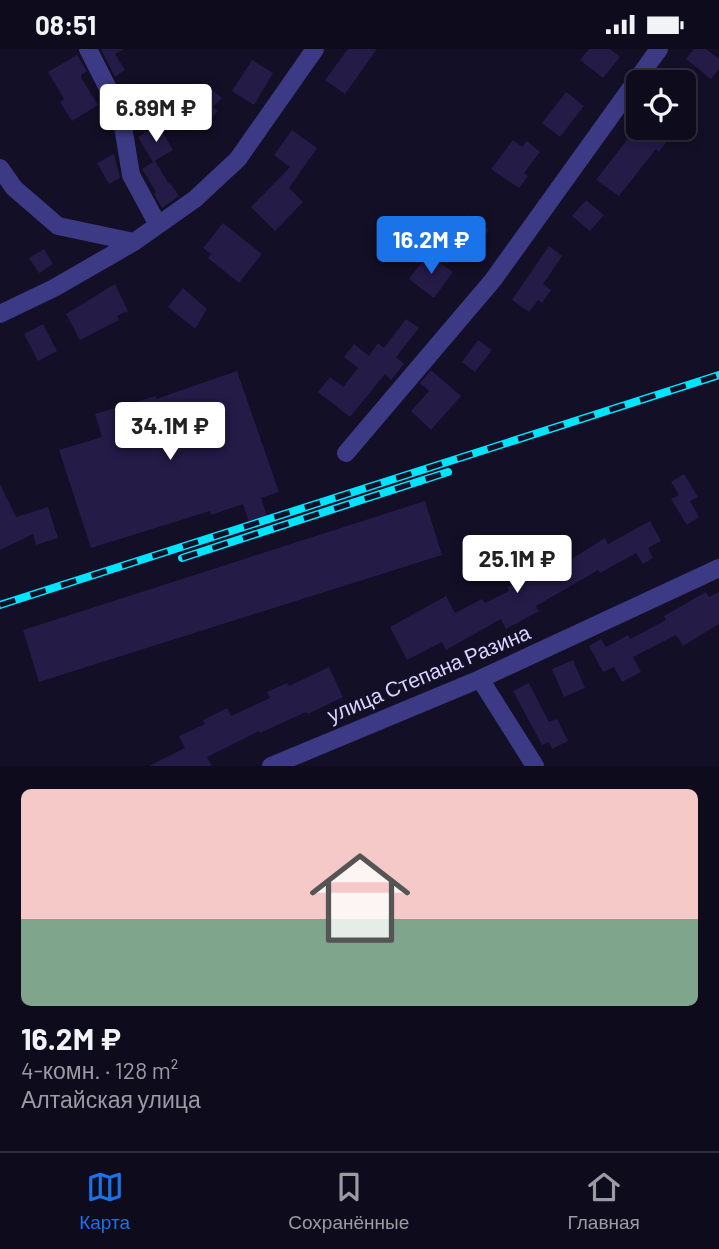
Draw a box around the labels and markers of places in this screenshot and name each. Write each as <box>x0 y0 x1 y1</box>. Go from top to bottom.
pin: 6.89M ₽ <box>91 85 221 144</box>
pin: 16.2M ₽ <box>366 217 496 276</box>
pin: 34.1M ₽ <box>105 403 235 462</box>
pin: 25.1M ₽ <box>452 535 582 595</box>

